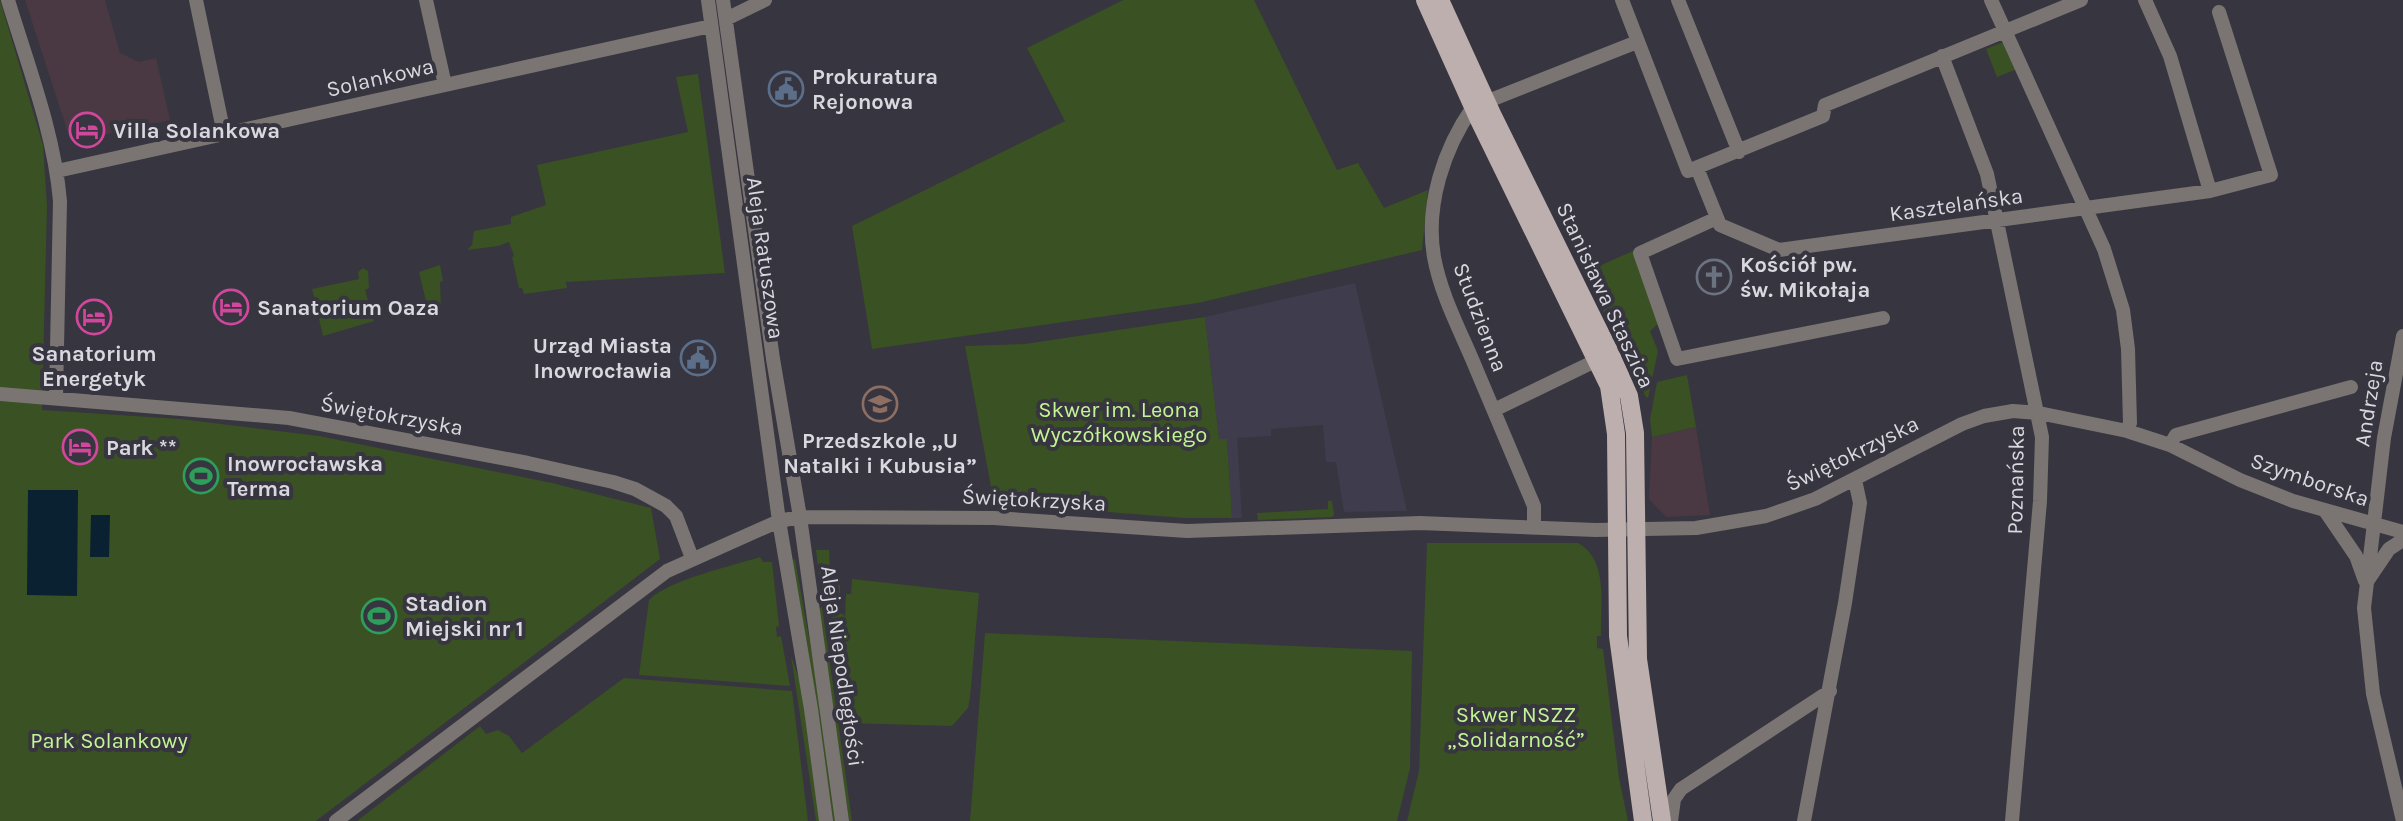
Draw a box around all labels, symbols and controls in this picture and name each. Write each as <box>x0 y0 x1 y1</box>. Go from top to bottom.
street label: Solankowa <box>324 53 436 103</box>
place label: Prokuratura Rejonowa <box>812 64 938 115</box>
public building icon: Prokuratura Rejonowa <box>767 70 805 108</box>
hotel icon: Villa Solankowa <box>68 111 106 149</box>
place label: Villa Solankowa <box>113 118 280 144</box>
street label: Aleja Ratuszowa <box>741 175 789 341</box>
street label: Kasztelańska <box>1888 183 2025 227</box>
street label: Stanisława Staszica <box>1551 198 1660 393</box>
place label: Kościół pw. św. Mikołaja <box>1740 252 1870 303</box>
church icon: Kościół pw. św. Mikołaja <box>1695 258 1733 296</box>
street label: Studzienna <box>1447 259 1513 376</box>
hotel icon: Sanatorium Oaza <box>212 288 250 326</box>
place label: Sanatorium Oaza <box>257 295 439 321</box>
hotel icon: Sanatorium Energetyk <box>75 298 113 336</box>
place label: Urząd Miasta Inowrocławia <box>533 333 672 384</box>
public building icon: Urząd Miasta Inowrocławia <box>679 339 717 377</box>
place label: Sanatorium Energetyk <box>31 341 157 392</box>
street label: Andrzeja <box>2349 358 2389 448</box>
school or university icon: Przedszkole „U Natalki i Kubusia” <box>861 385 899 423</box>
street label: Świętokrzyska <box>318 390 465 441</box>
park label: Skwer im. Leona Wyczółkowskiego <box>1031 397 1207 448</box>
street label: Świętokrzyska <box>1781 410 1923 497</box>
street label: Poznańska <box>2002 425 2030 535</box>
hotel icon: Park ** <box>61 428 99 466</box>
place label: Przedszkole „U Natalki i Kubusia” <box>783 428 977 479</box>
place label: Park ** <box>106 435 177 461</box>
street label: Szymborska <box>2247 448 2372 512</box>
place label: Inowrocławska Terma <box>227 451 383 502</box>
sports icon: Inowrocławska Terma <box>182 457 220 495</box>
street label: Świętokrzyska <box>961 482 1107 517</box>
street label: Aleja Niepodległości <box>815 564 869 768</box>
place label: Stadion Miejski nr 1 <box>405 591 524 642</box>
sports icon: Stadion Miejski nr 1 <box>360 597 398 635</box>
park label: Skwer NSZZ „Solidarność” <box>1447 702 1585 753</box>
park label: Park Solankowy <box>30 728 188 754</box>

